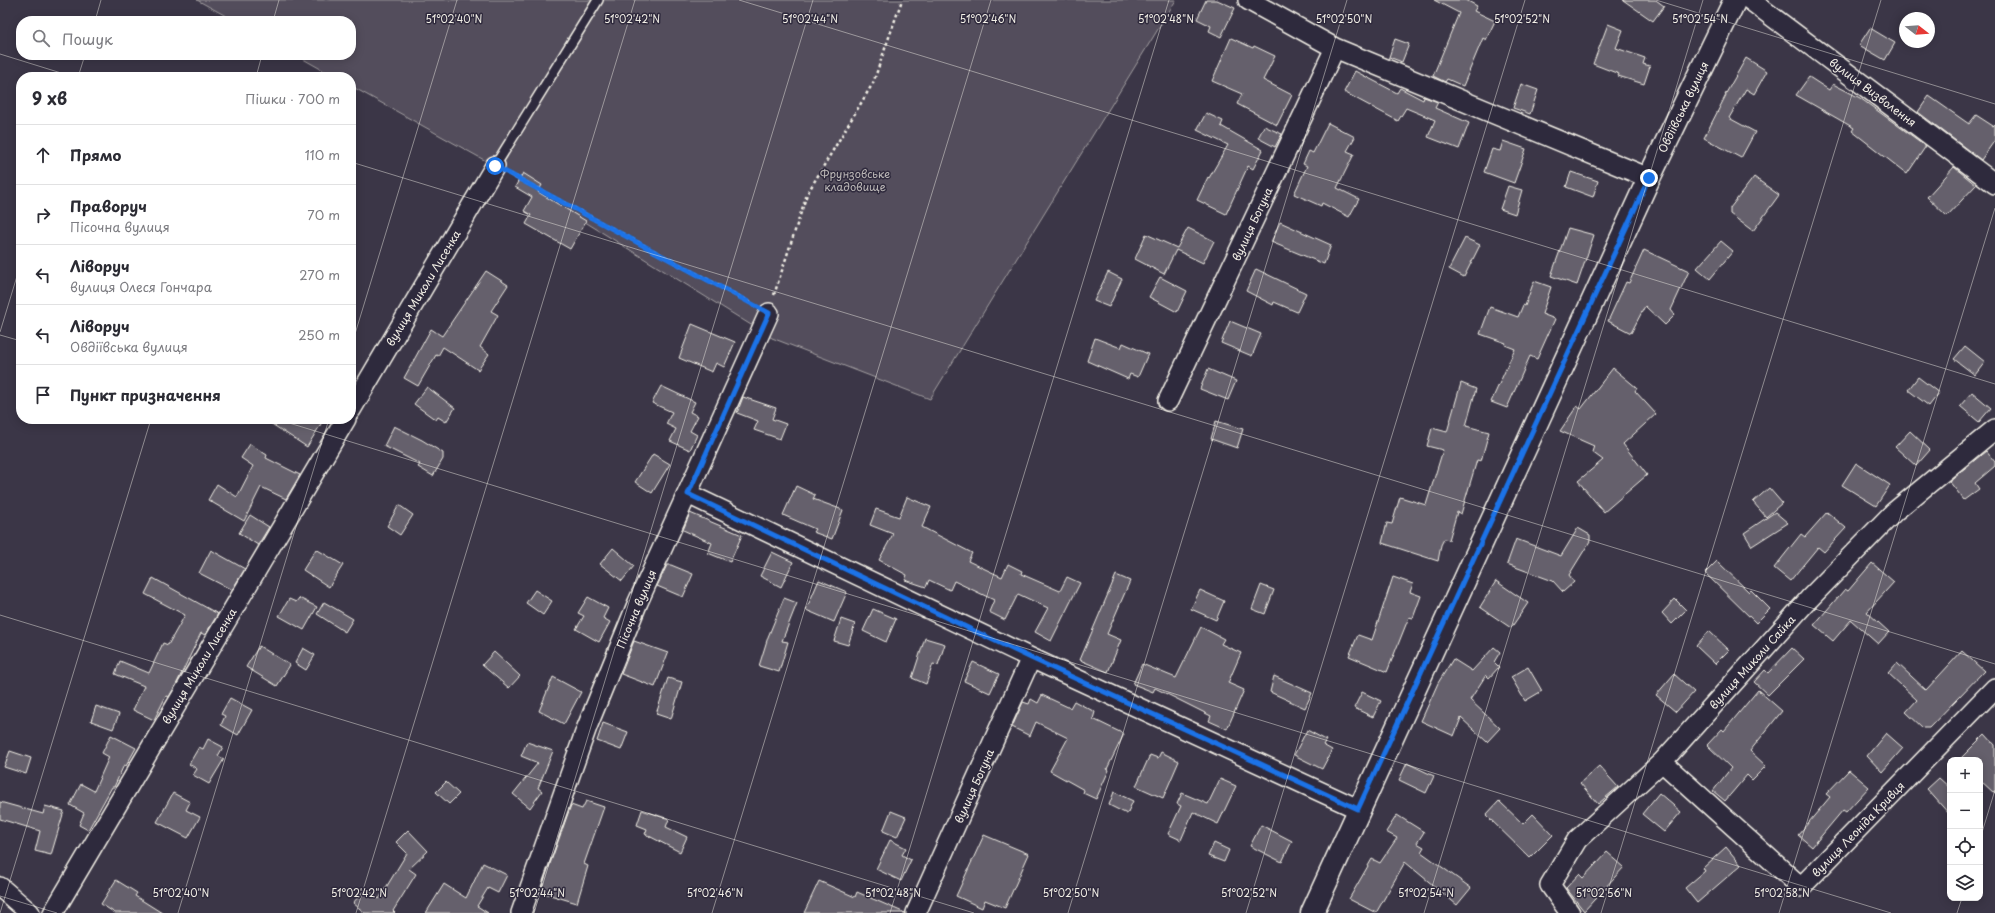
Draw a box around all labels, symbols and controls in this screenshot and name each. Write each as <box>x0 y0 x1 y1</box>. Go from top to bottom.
text: 51°02'40"N <box>426 11 483 26</box>
text: 51°02'42"N <box>604 11 660 26</box>
text: 51°02'44"N <box>782 11 838 26</box>
text: 51°02'46"N <box>960 11 1016 26</box>
text: 51°02'48"N <box>1138 11 1194 26</box>
text: 51°02'50"N <box>1316 11 1372 26</box>
text: 51°02'52"N <box>1494 11 1550 26</box>
text: 51°02'54"N <box>1672 11 1728 26</box>
north arrow <box>1899 12 1935 48</box>
search box <box>16 16 356 60</box>
icon: search <box>30 27 52 49</box>
text: Пошук <box>62 27 113 50</box>
street label: вулиця Визволення <box>1826 54 1920 131</box>
street label: Овдіївська вулиця <box>1654 58 1713 156</box>
text: 9 хв <box>32 85 67 111</box>
text: Пішки · 700 m <box>245 89 340 108</box>
text: Прямо <box>70 143 121 166</box>
icon: ahead <box>32 144 54 166</box>
text: 110 m <box>305 145 340 164</box>
route start <box>486 157 504 175</box>
park label: Фрунзовське кладовище <box>820 165 890 195</box>
route end <box>1640 169 1658 187</box>
street label: вулиця Богуна <box>1227 184 1277 264</box>
text: Праворуч <box>70 194 147 217</box>
icon: right <box>32 204 54 226</box>
text: 70 m <box>307 205 340 224</box>
text: Пісочна вулиця <box>70 217 170 236</box>
street label: вулиця Миколи Лисенка <box>381 227 465 349</box>
text: Ліворуч <box>70 254 130 277</box>
icon: left <box>32 264 54 286</box>
text: 270 m <box>299 265 340 284</box>
text: вулиця Олеся Гончара <box>70 277 212 296</box>
text: Ліворуч <box>70 314 130 337</box>
icon: left <box>32 324 54 346</box>
text: 250 m <box>298 325 340 344</box>
text: Овдіївська вулиця <box>70 337 188 356</box>
text: Пункт призначення <box>70 383 221 406</box>
icon: arrive <box>32 384 54 406</box>
street label: Пісочна вулиця <box>612 567 660 651</box>
street label: вулиця Миколи Лисенка <box>157 605 241 727</box>
street label: вулиця Миколи Сайка <box>1705 611 1799 713</box>
street label: вулиця Богуна <box>950 746 998 826</box>
map controls <box>1947 757 1983 901</box>
button: + <box>1947 757 1983 793</box>
street label: вулиця Леоніда Кривця <box>1808 777 1908 881</box>
button: − <box>1947 793 1983 829</box>
button: locate <box>1947 829 1983 865</box>
button: layers <box>1947 865 1983 901</box>
text: 51°02'40"N <box>153 885 210 900</box>
text: 51°02'42"N <box>331 885 387 900</box>
text: 51°02'44"N <box>509 885 565 900</box>
text: 51°02'46"N <box>687 885 743 900</box>
text: 51°02'48"N <box>865 885 921 900</box>
text: 51°02'50"N <box>1043 885 1099 900</box>
text: 51°02'52"N <box>1221 885 1277 900</box>
text: 51°02'54"N <box>1398 885 1454 900</box>
text: 51°02'56"N <box>1576 885 1632 900</box>
text: 51°02'58"N <box>1754 885 1810 900</box>

